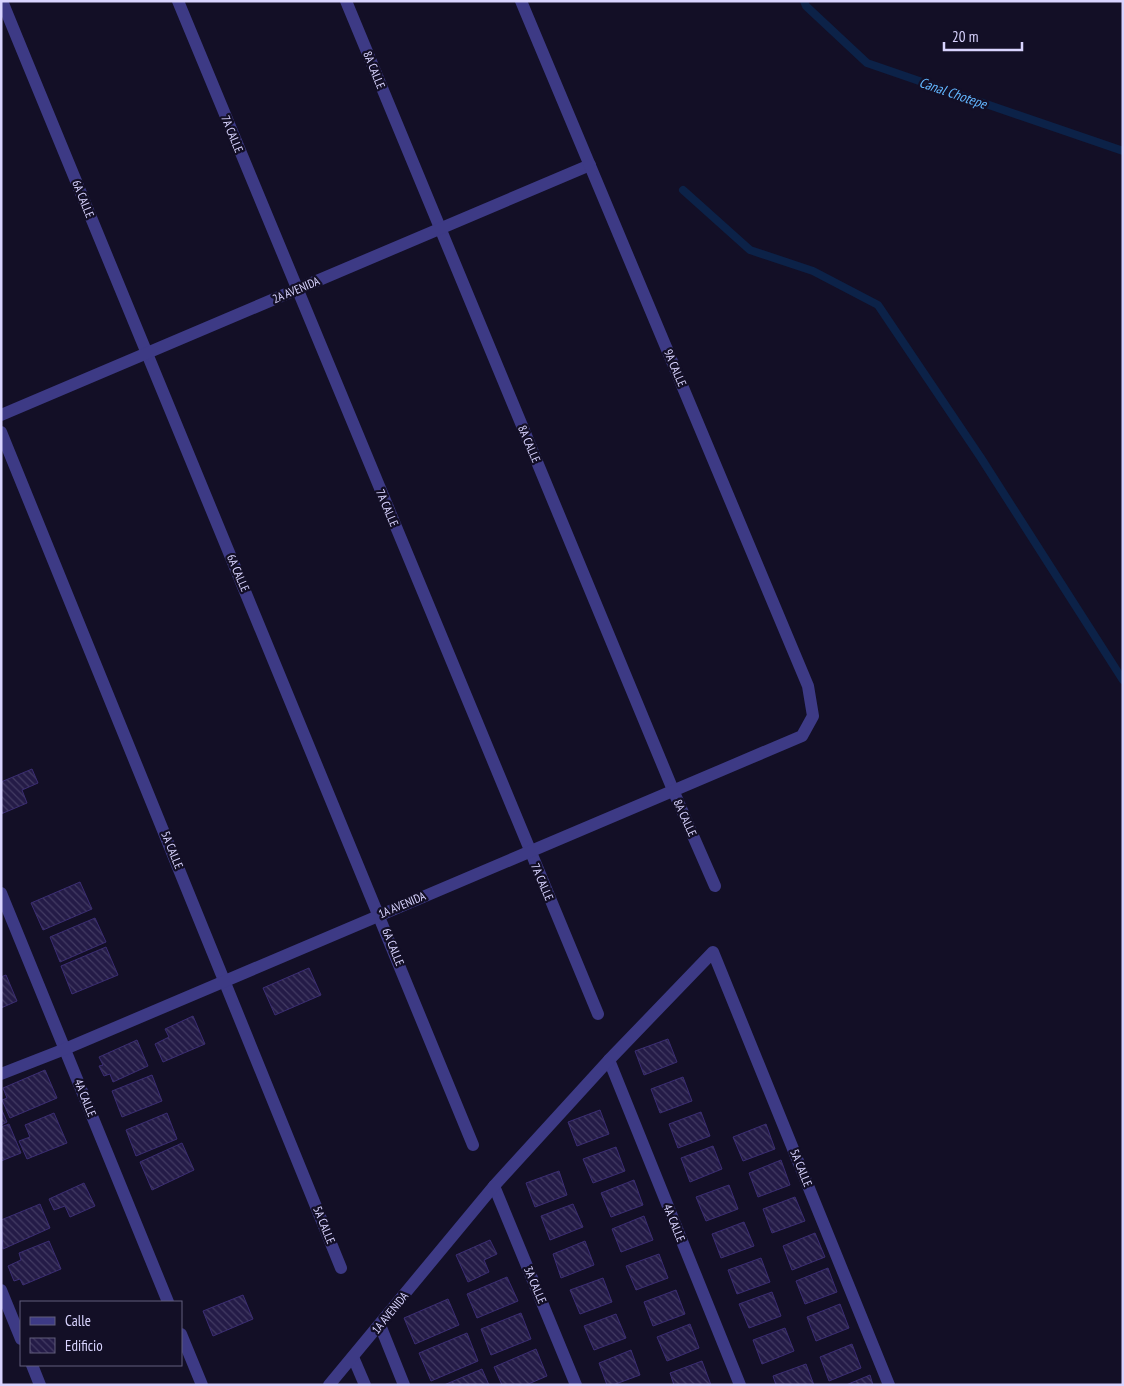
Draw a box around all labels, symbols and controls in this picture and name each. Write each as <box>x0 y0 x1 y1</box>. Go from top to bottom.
scale bar <box>944 20 1022 52</box>
text: 20 m <box>952 27 978 46</box>
street label: 8A CALLE <box>360 49 389 91</box>
water label: Canal Chotepe <box>917 73 990 113</box>
street label: 7A CALLE <box>218 113 247 155</box>
street label: 6A CALLE <box>69 178 98 220</box>
street label: 2A AVENIDA <box>270 273 322 306</box>
street label: 9A CALLE <box>661 347 690 389</box>
street label: 8A CALLE <box>515 423 544 465</box>
street label: 7A CALLE <box>373 487 402 529</box>
street label: 6A CALLE <box>224 552 253 594</box>
street label: 8A CALLE <box>671 797 700 839</box>
street label: 5A CALLE <box>158 829 187 871</box>
street label: 7A CALLE <box>528 861 557 903</box>
street label: 1A AVENIDA <box>376 888 428 921</box>
street label: 6A CALLE <box>379 926 408 968</box>
street label: 4A CALLE <box>71 1077 100 1119</box>
street label: 5A CALLE <box>787 1147 816 1189</box>
street label: 4A CALLE <box>660 1202 689 1244</box>
street label: 5A CALLE <box>310 1204 339 1246</box>
street label: 3A CALLE <box>521 1264 550 1306</box>
street label: 1A AVENIDA <box>368 1288 411 1337</box>
legend <box>20 1301 182 1366</box>
text: Calle <box>65 1311 91 1330</box>
text: Edificio <box>65 1336 103 1355</box>

